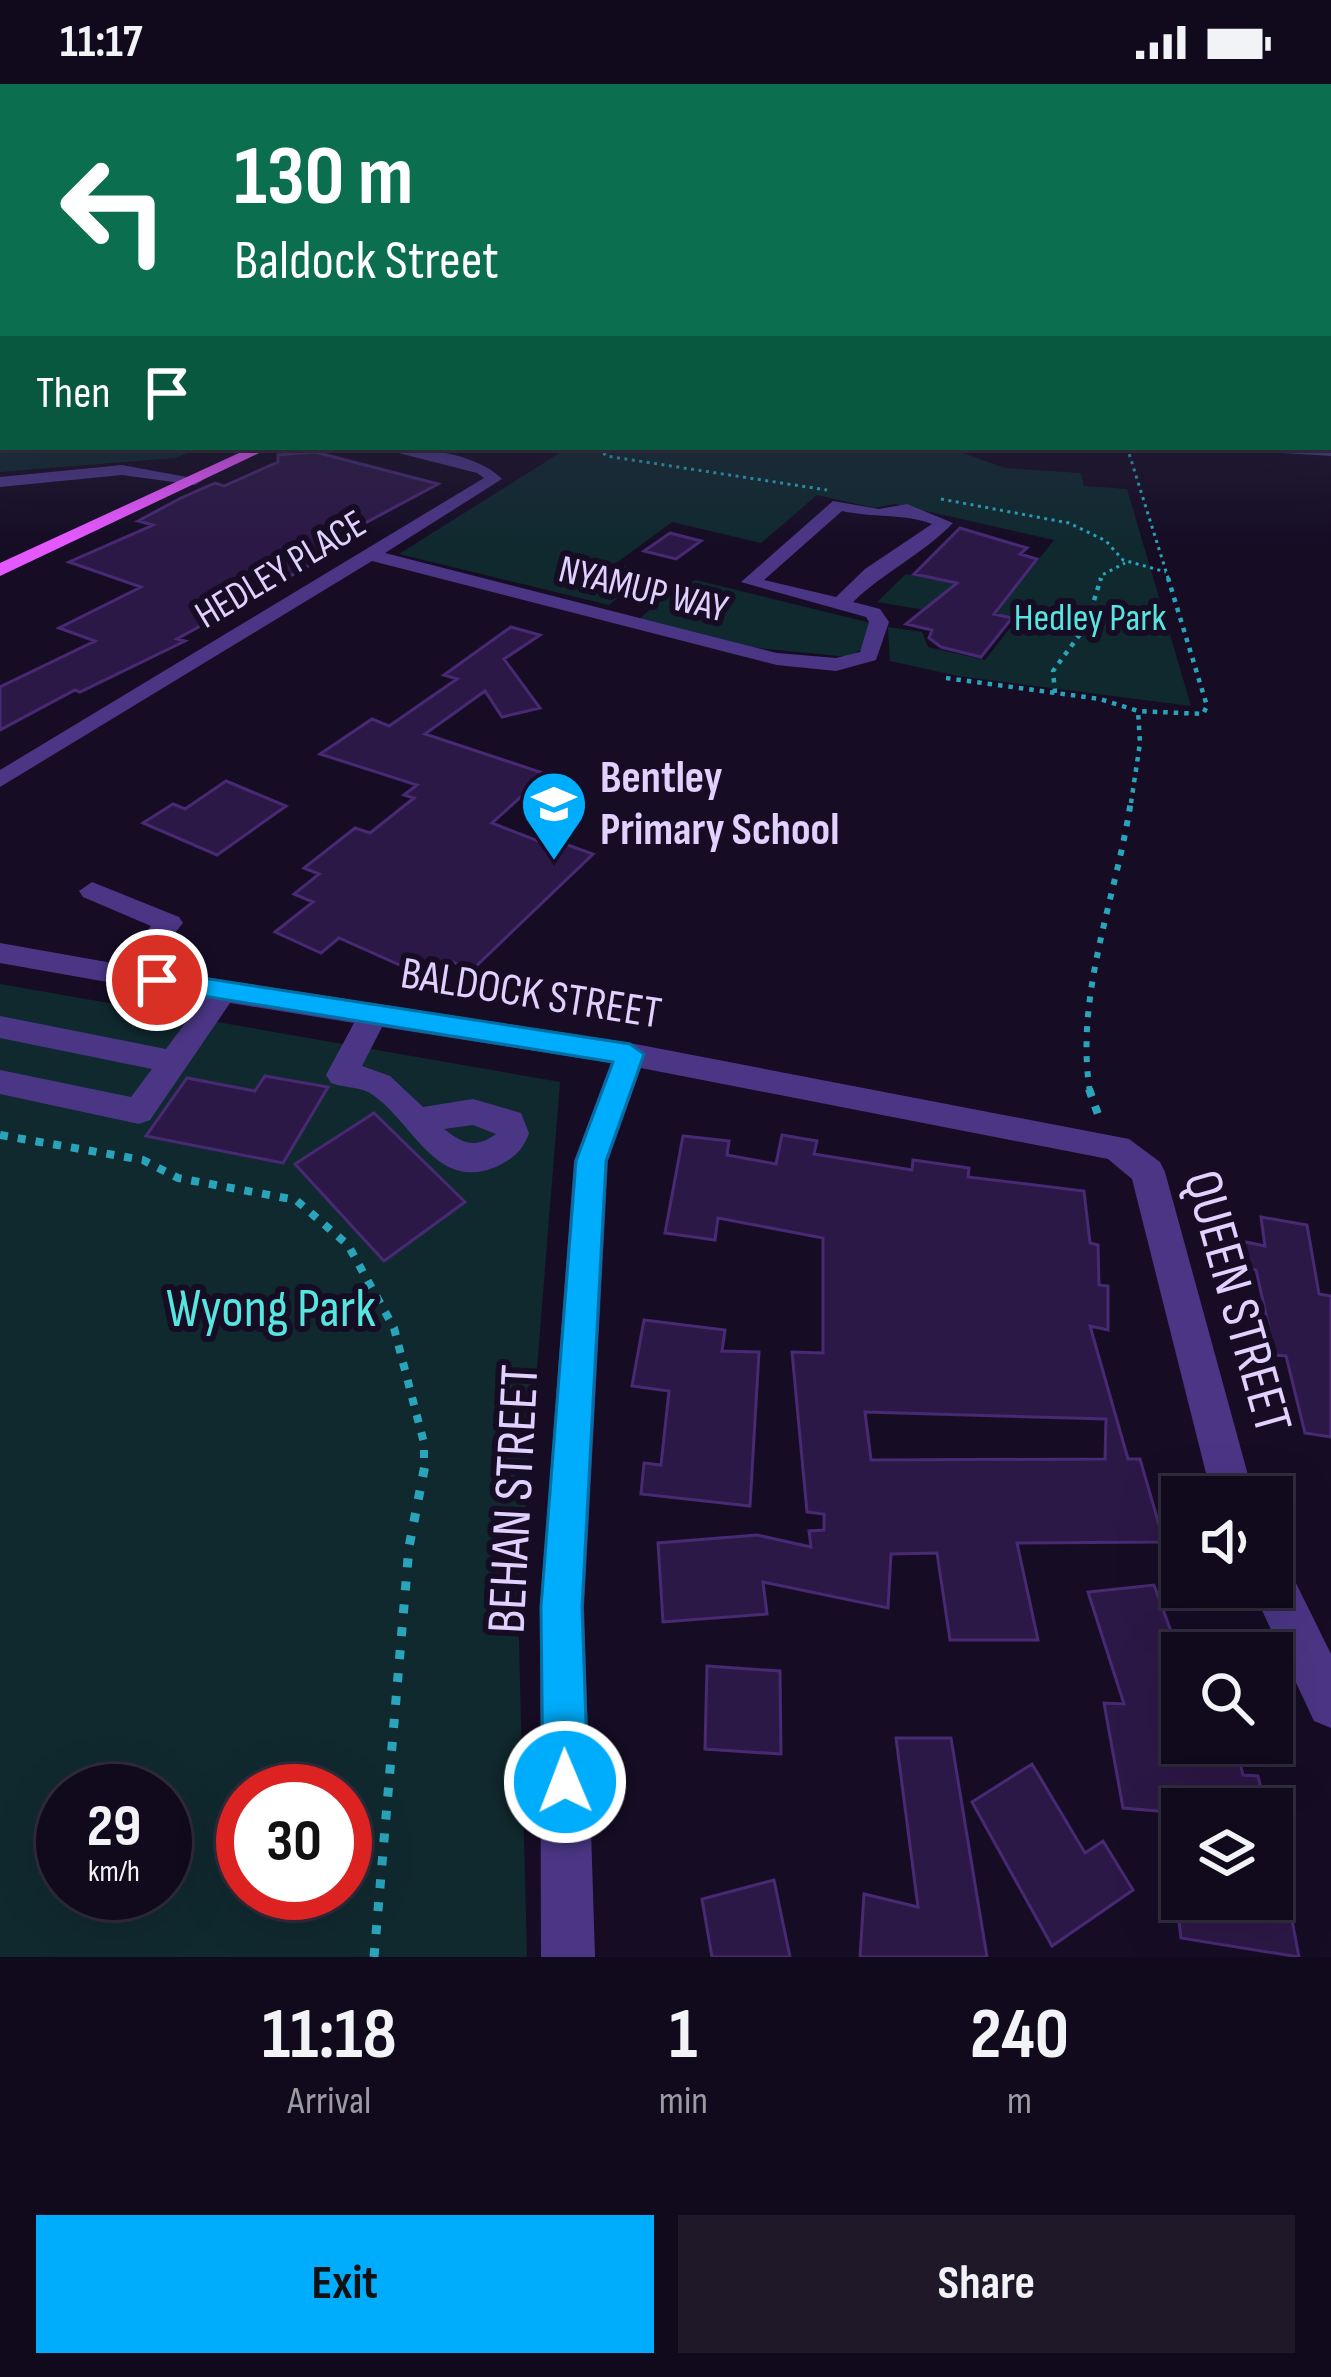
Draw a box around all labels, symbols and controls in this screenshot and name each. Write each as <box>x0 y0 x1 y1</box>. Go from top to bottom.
text: 11:17 <box>60 15 142 70</box>
text: 130 m <box>234 127 413 228</box>
icon: left <box>36 132 192 288</box>
text: Baldock Street <box>234 229 499 294</box>
icon: arrive <box>134 360 200 426</box>
text: Then <box>36 366 110 421</box>
street label: HEDLEY PLACE <box>187 501 375 639</box>
street label: NYAMUP WAY <box>554 546 732 634</box>
park label: Hedley Park <box>1014 595 1166 642</box>
place label: Bentley Primary School <box>600 751 839 858</box>
school or university icon: Bentley Primary School <box>519 769 589 863</box>
pin <box>106 929 208 1031</box>
street label: BALDOCK STREET <box>397 946 665 1042</box>
icon: arrive <box>124 947 190 1013</box>
street label: QUEEN STREET <box>1169 1163 1305 1441</box>
park label: Wyong Park <box>166 1277 376 1342</box>
street label: BEHAN STREET <box>475 1363 553 1635</box>
map controls <box>1161 1476 1293 1920</box>
button: sound <box>1161 1476 1293 1608</box>
button: search <box>1161 1632 1293 1764</box>
position arrow <box>502 1719 628 1845</box>
speed limit sign: 30 <box>216 1764 372 1920</box>
button: layers <box>1161 1788 1293 1920</box>
text: 29 <box>87 1791 141 1863</box>
text: km/h <box>88 1854 140 1890</box>
text: 11:18 <box>262 1992 397 2079</box>
text: 1 <box>669 1992 697 2079</box>
text: 240 <box>970 1992 1069 2079</box>
text: Arrival <box>287 2078 371 2125</box>
text: min <box>659 2078 708 2125</box>
text: m <box>1007 2078 1032 2125</box>
button: Exit <box>36 2215 654 2353</box>
button: Share <box>678 2215 1295 2353</box>

